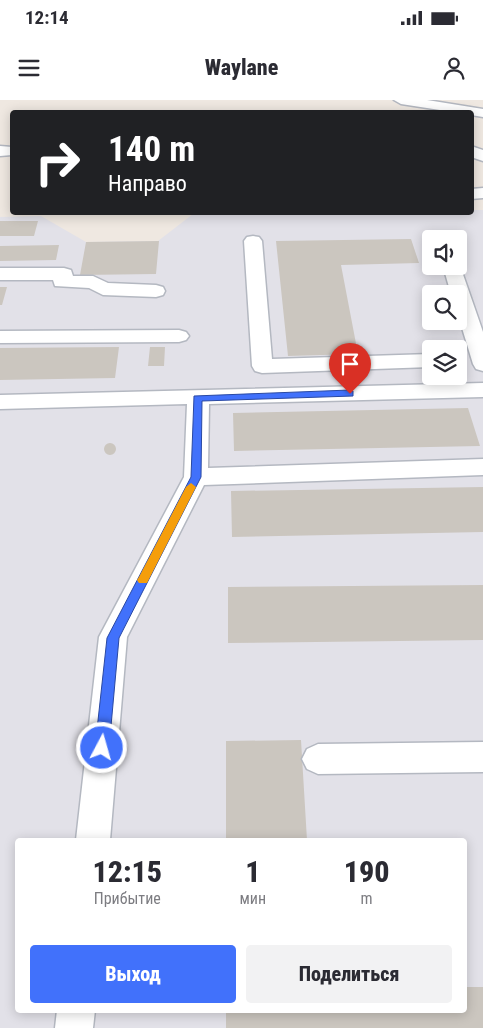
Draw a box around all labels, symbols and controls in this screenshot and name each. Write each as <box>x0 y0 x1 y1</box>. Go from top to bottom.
text: 12:14 <box>25 6 69 29</box>
icon: menu <box>15 54 43 82</box>
icon: person <box>440 54 468 82</box>
text: Waylane <box>205 55 278 80</box>
text: 140 m <box>108 129 195 170</box>
icon: right <box>25 130 90 195</box>
text: Направо <box>108 171 187 196</box>
map controls <box>422 230 467 385</box>
button: sound <box>422 230 467 275</box>
button: search <box>422 285 467 330</box>
button: layers <box>422 340 467 385</box>
pin <box>329 343 371 394</box>
icon: arrive <box>336 350 364 378</box>
position arrow <box>75 721 127 773</box>
text: 12:15 <box>93 854 162 889</box>
text: 1 <box>245 854 260 889</box>
text: 190 <box>344 854 389 889</box>
text: Прибытие <box>94 889 161 908</box>
text: мин <box>240 889 266 908</box>
text: m <box>361 889 373 908</box>
button: Выход <box>30 945 236 1003</box>
button: Поделиться <box>246 945 452 1003</box>

